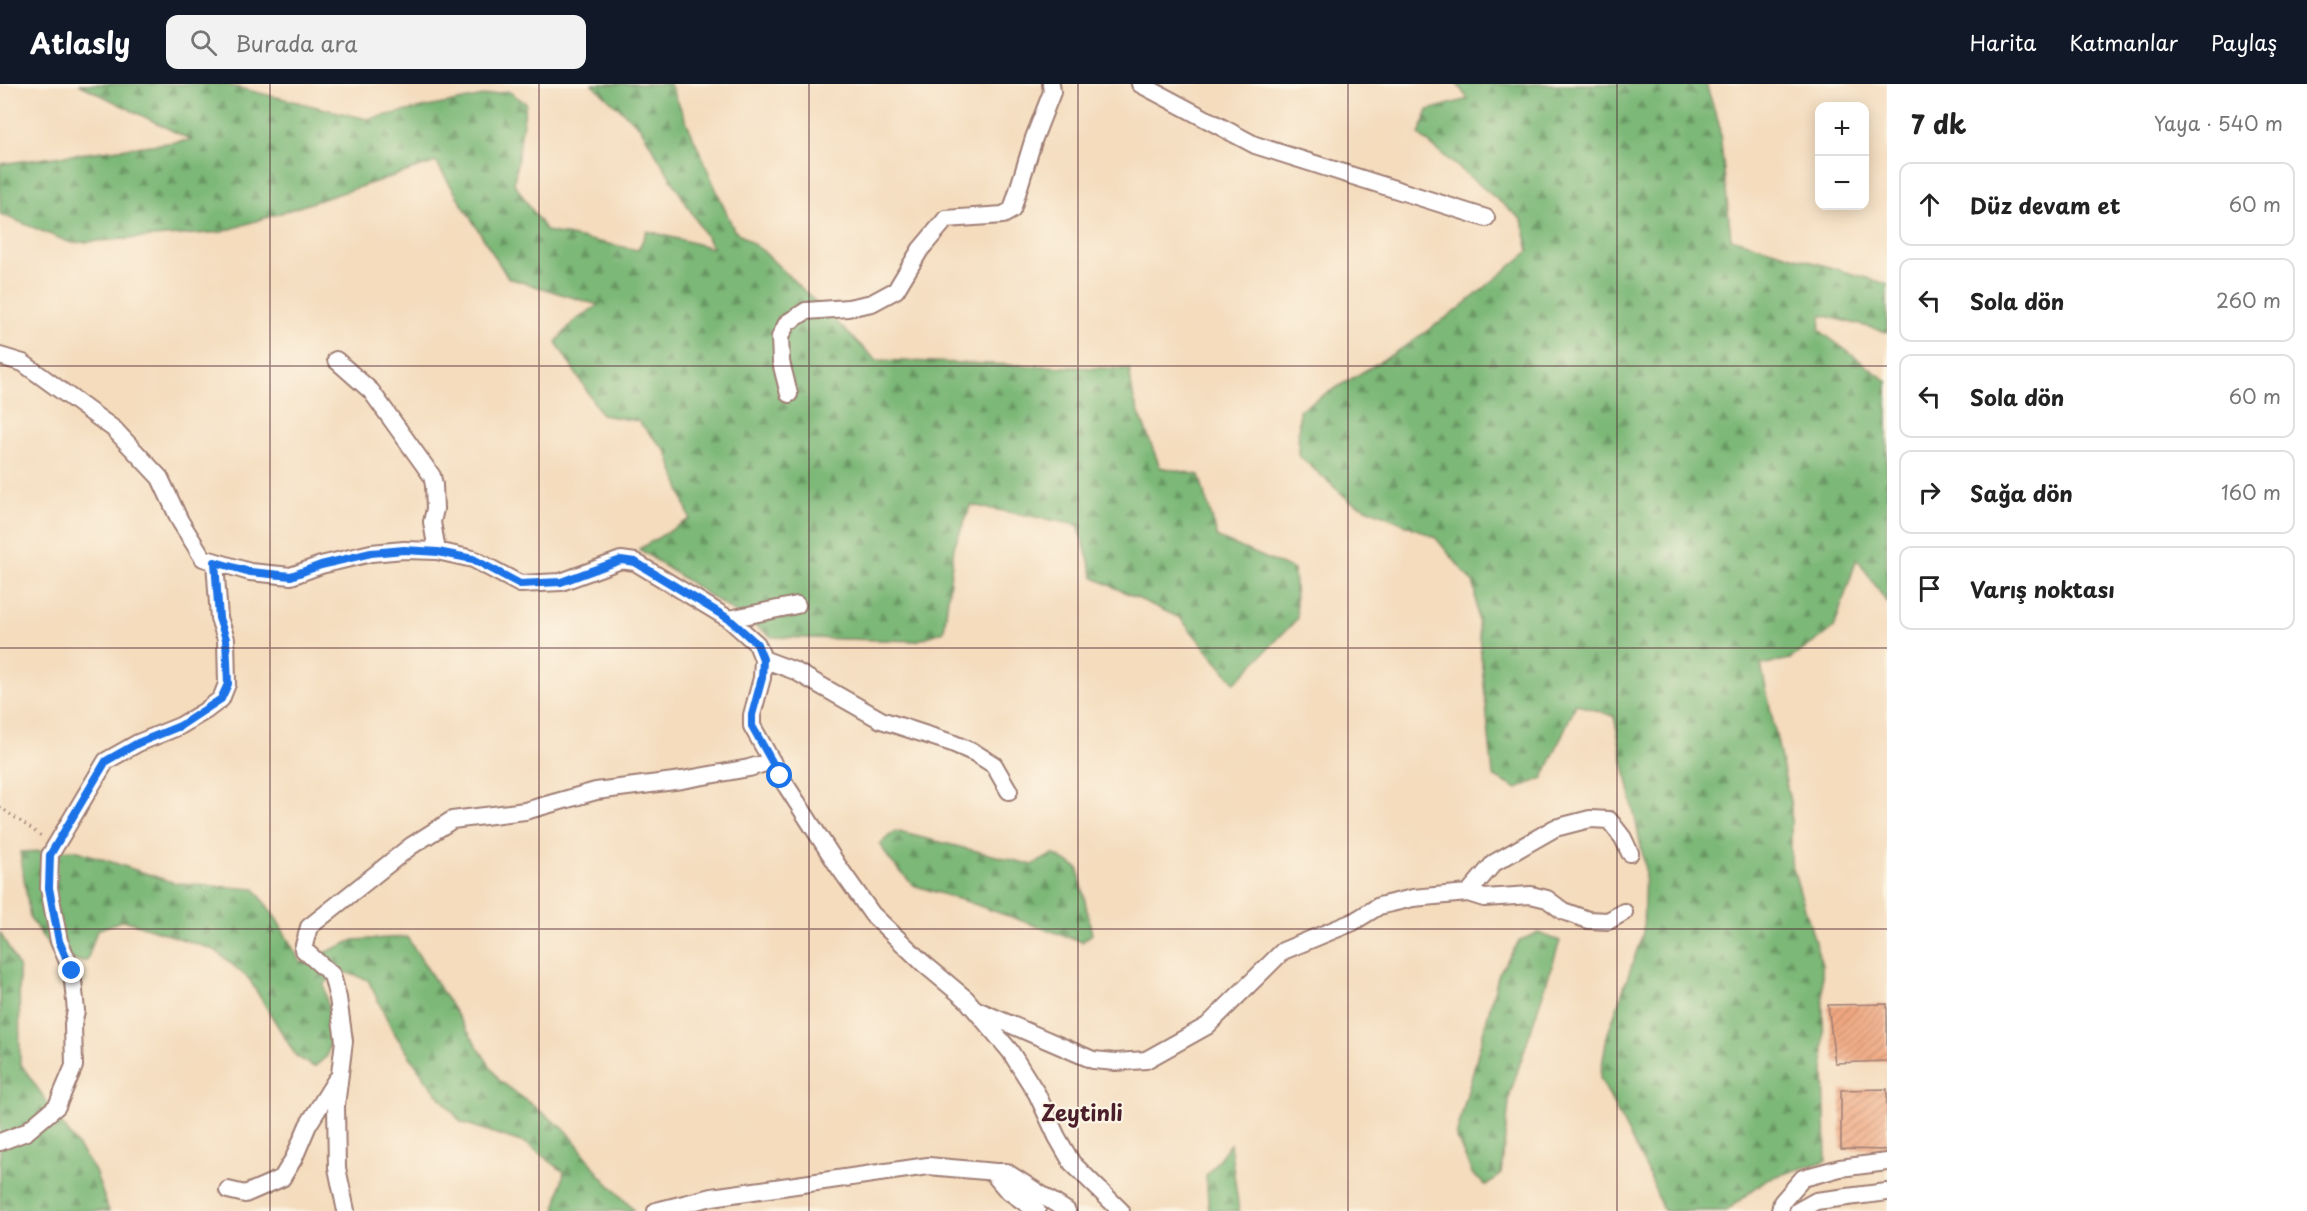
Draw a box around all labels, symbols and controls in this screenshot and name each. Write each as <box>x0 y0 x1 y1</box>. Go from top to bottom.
search box <box>166 15 586 69</box>
text: Atlasly <box>30 21 130 64</box>
icon: search <box>187 26 220 59</box>
text: Burada ara <box>235 26 357 59</box>
text: Harita <box>1970 26 2036 58</box>
text: Katmanlar <box>2069 26 2178 58</box>
text: Paylaş <box>2211 26 2277 58</box>
map controls <box>1815 102 1869 210</box>
button: + <box>1815 102 1869 156</box>
text: 7 dk <box>1911 104 1966 143</box>
text: Yaya · 540 m <box>2154 108 2283 138</box>
button: − <box>1815 156 1869 210</box>
icon: ahead <box>1913 188 1946 221</box>
text: Düz devam et <box>1970 188 2121 221</box>
text: 60 m <box>2229 189 2281 219</box>
icon: left <box>1913 284 1946 317</box>
text: Sola dön <box>1970 284 2064 317</box>
text: 260 m <box>2216 285 2281 315</box>
icon: left <box>1913 380 1946 413</box>
text: Sola dön <box>1970 380 2064 413</box>
text: 60 m <box>2229 381 2281 411</box>
icon: right <box>1913 476 1946 509</box>
text: Sağa dön <box>1970 476 2073 509</box>
text: 160 m <box>2221 477 2281 507</box>
icon: arrive <box>1913 572 1946 605</box>
text: Varış noktası <box>1970 572 2115 605</box>
route start <box>766 762 792 788</box>
route end <box>58 957 84 983</box>
district label: Zeytinli <box>1041 1095 1123 1128</box>

